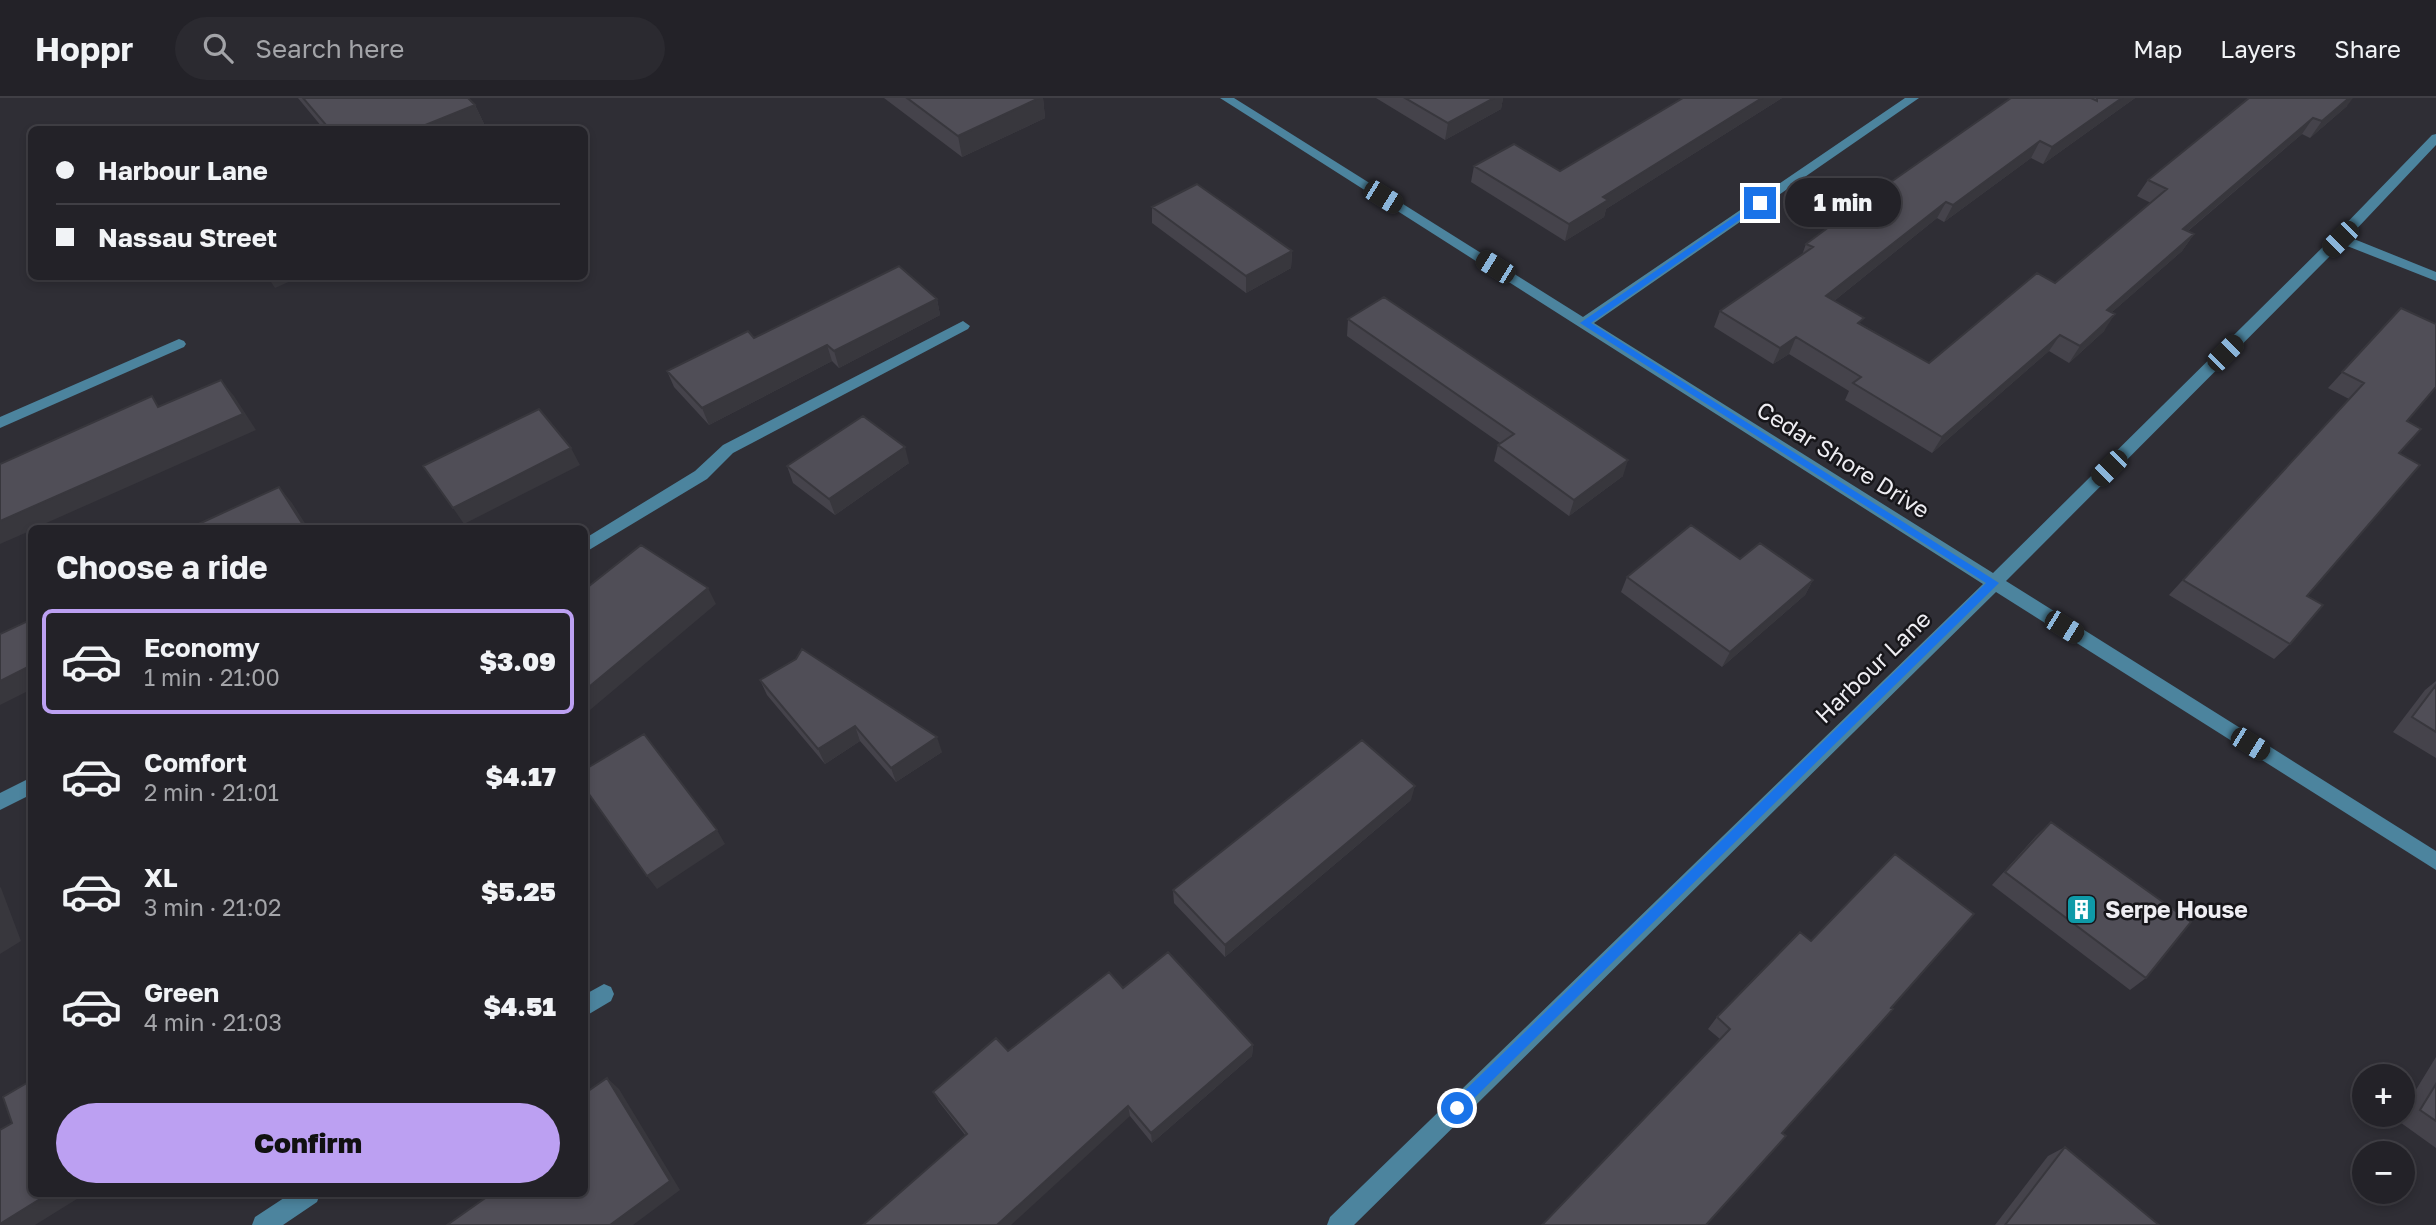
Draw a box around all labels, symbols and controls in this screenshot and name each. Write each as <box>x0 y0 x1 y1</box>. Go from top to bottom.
search box <box>175 17 665 80</box>
text: Hoppr <box>35 29 133 68</box>
icon: search <box>199 29 237 67</box>
text: Search here <box>255 33 404 64</box>
text: Map <box>2133 34 2182 63</box>
text: Layers <box>2220 34 2296 63</box>
text: Share <box>2334 34 2401 63</box>
text: Harbour Lane <box>98 155 268 186</box>
car <box>1360 177 1407 217</box>
callout: 1 min <box>1784 178 1900 228</box>
route end <box>1744 187 1776 219</box>
text: 1 min <box>1814 188 1872 216</box>
car <box>2318 217 2363 261</box>
text: Nassau Street <box>98 222 277 253</box>
car <box>1472 247 1519 287</box>
car <box>2203 331 2248 375</box>
street label: Cedar Shore Drive <box>1752 395 1935 524</box>
car <box>2087 446 2132 490</box>
text: Choose a ride <box>56 548 268 586</box>
street label: Harbour Lane <box>1809 604 1936 728</box>
car <box>2041 607 2088 647</box>
icon: car <box>60 630 123 693</box>
text: Economy <box>144 632 260 663</box>
text: $3.09 <box>480 646 556 677</box>
text: 1 min · 21:00 <box>144 663 280 691</box>
car <box>2227 724 2274 764</box>
icon: car <box>60 745 123 808</box>
text: Comfort <box>144 747 247 778</box>
text: $4.17 <box>486 761 556 792</box>
text: 2 min · 21:01 <box>144 778 279 806</box>
icon: car <box>60 860 123 923</box>
text: XL <box>144 862 178 893</box>
text: $5.25 <box>481 876 556 907</box>
text: 3 min · 21:02 <box>144 893 281 921</box>
building icon: Serpe House <box>2065 893 2099 927</box>
place label: Serpe House <box>2105 895 2248 923</box>
icon: car <box>60 975 123 1038</box>
text: Green <box>144 977 219 1008</box>
text: $4.51 <box>483 991 556 1022</box>
text: 4 min · 21:03 <box>144 1008 282 1036</box>
map controls <box>2352 1064 2415 1204</box>
button: + <box>2352 1064 2415 1127</box>
route start <box>1441 1092 1473 1124</box>
button: Confirm <box>56 1103 560 1183</box>
button: − <box>2352 1141 2415 1204</box>

